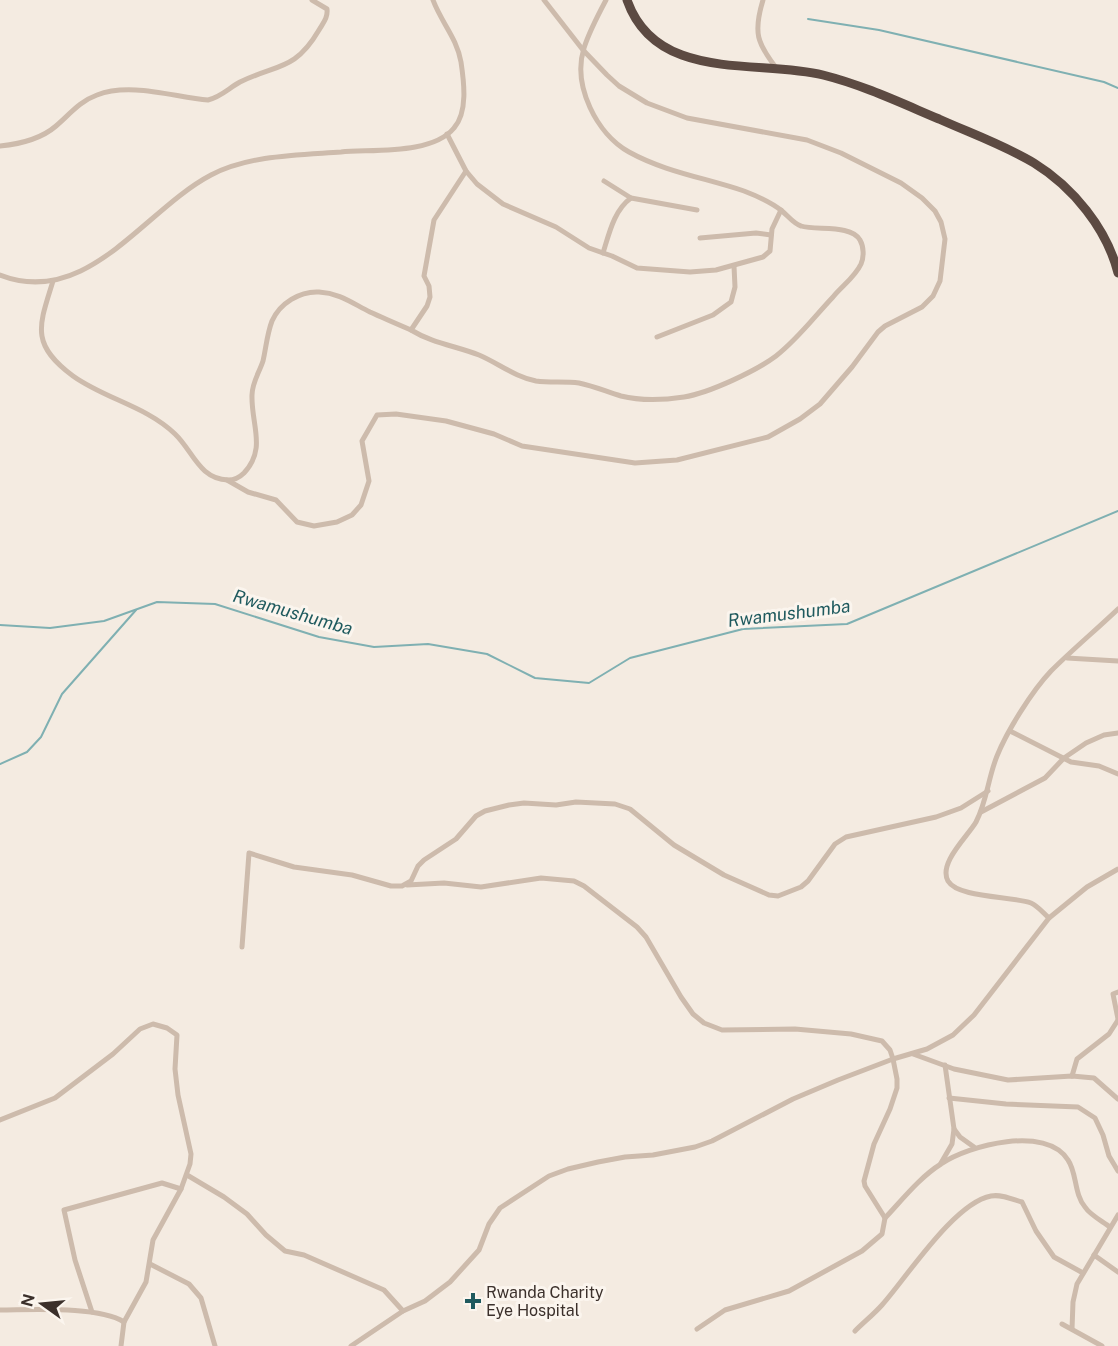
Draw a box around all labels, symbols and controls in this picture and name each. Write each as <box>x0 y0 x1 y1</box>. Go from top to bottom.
water label: Rwamushumba <box>231 585 355 639</box>
water label: Rwamushumba <box>726 595 852 631</box>
north arrow <box>12 1274 72 1334</box>
place label: Rwanda Charity Eye Hospital <box>486 1283 604 1320</box>
text: N <box>17 1292 39 1309</box>
marker: Rwanda Charity Eye Hospital <box>464 1292 482 1310</box>

